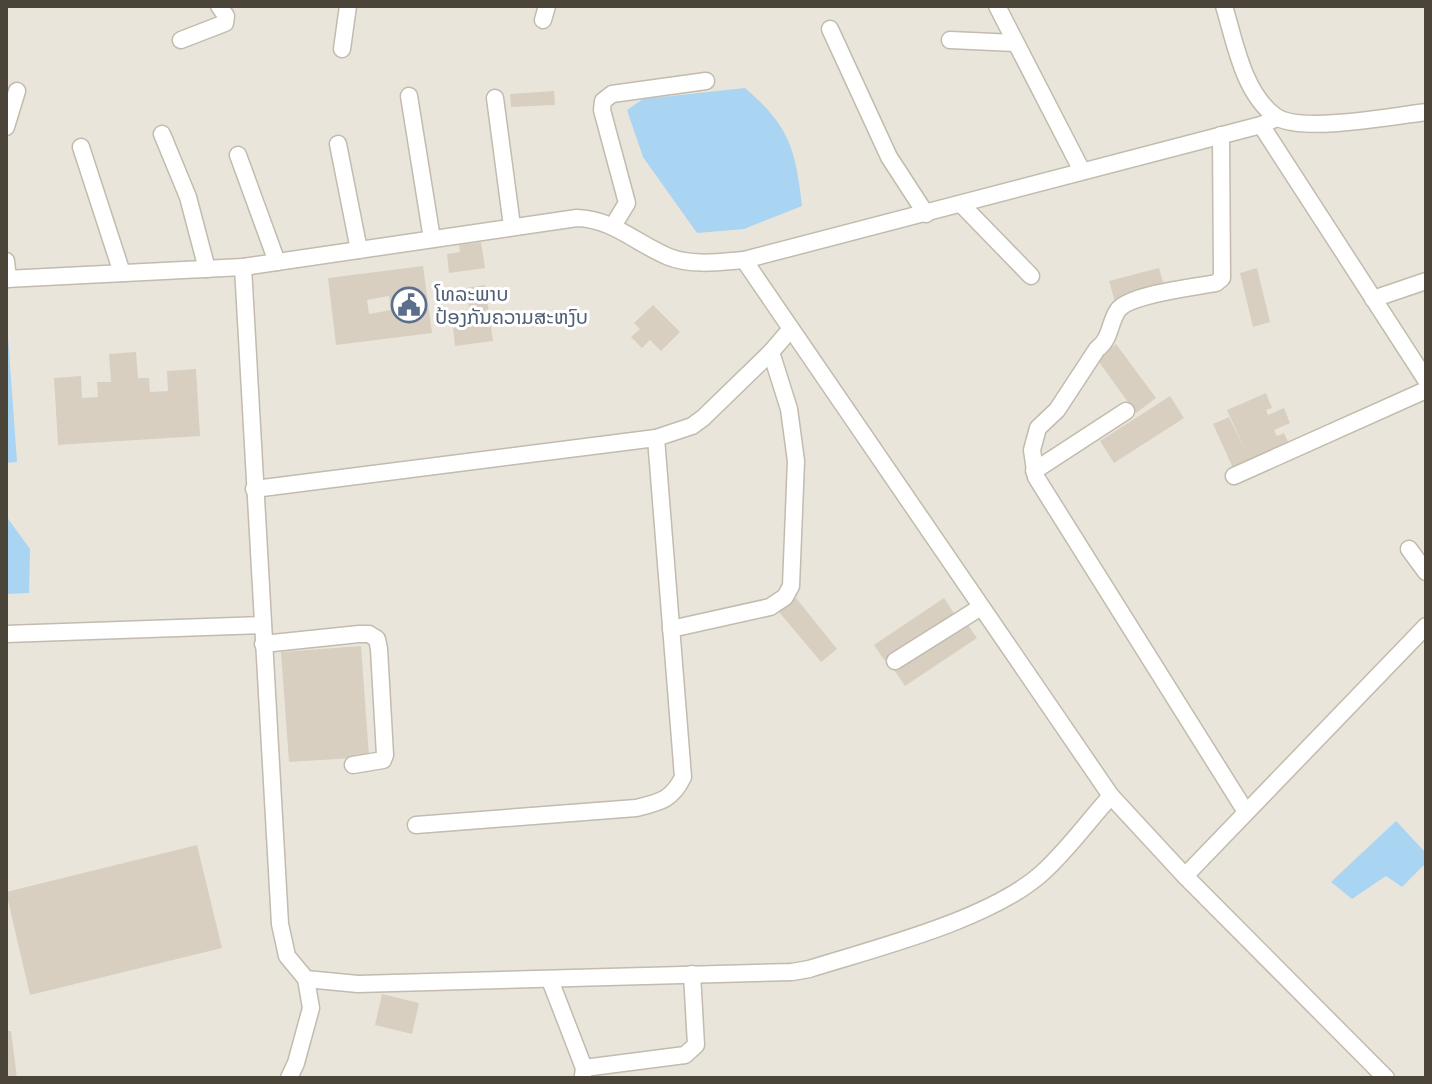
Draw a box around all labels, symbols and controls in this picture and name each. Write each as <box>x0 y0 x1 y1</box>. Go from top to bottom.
place label: ໂທລະພາບ ປ້ອງກັນຄວາມສະຫງົບ <box>434 282 588 329</box>
public building icon: ໂທລະພາບ ປ້ອງກັນຄວາມສະຫງົບ <box>390 286 428 324</box>

